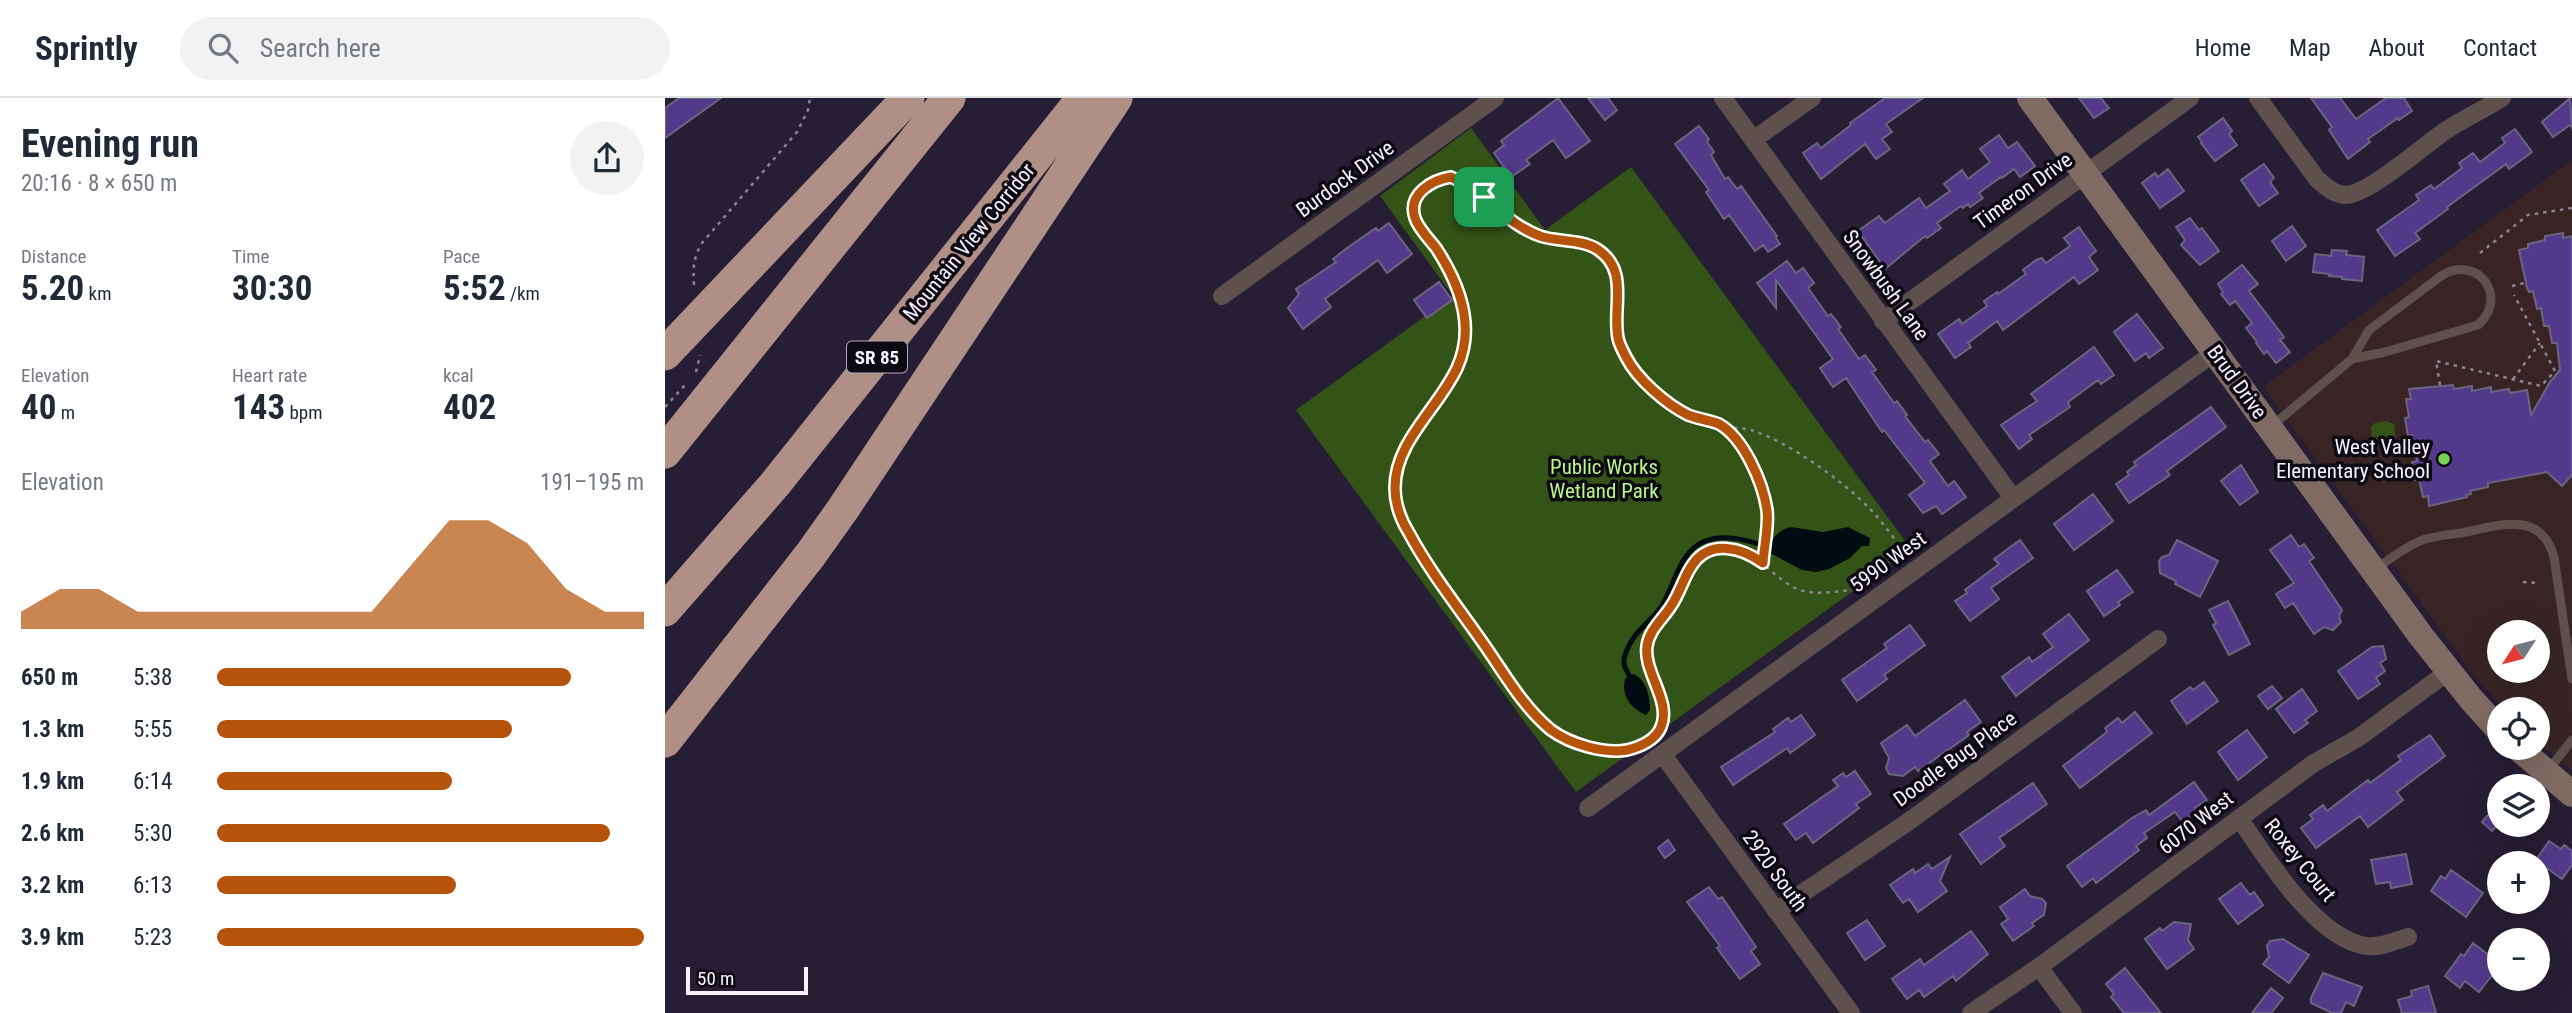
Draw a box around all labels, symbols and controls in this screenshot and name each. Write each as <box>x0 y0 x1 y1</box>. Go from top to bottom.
search box <box>180 17 670 80</box>
text: Sprintly <box>35 29 138 68</box>
icon: search <box>204 29 242 67</box>
text: Search here <box>260 33 381 63</box>
text: Home <box>2195 34 2251 62</box>
text: Map <box>2289 34 2331 62</box>
text: About <box>2369 34 2425 62</box>
text: Contact <box>2463 34 2537 62</box>
button: share <box>570 121 644 195</box>
text: Evening run <box>21 122 199 166</box>
street label: Burdock Drive <box>1292 136 1399 222</box>
street label: Timeron Drive <box>1969 147 2077 235</box>
street label: Mountain View Corridor <box>898 159 1040 325</box>
pin <box>1454 167 1514 227</box>
text: 20:16 · 8 × 650 m <box>21 170 177 197</box>
icon: arrive <box>1465 178 1503 216</box>
street label: Snowbush Lane <box>1838 225 1934 345</box>
text: Distance <box>21 245 86 268</box>
text: Time <box>232 245 269 268</box>
text: Pace <box>443 245 480 268</box>
text: 5.20 <box>21 268 84 309</box>
text: 30:30 <box>232 268 312 309</box>
text: 5:52 <box>443 268 506 309</box>
text: km <box>84 282 111 305</box>
text: /km <box>506 282 540 305</box>
street label: Brud Drive <box>2202 341 2272 424</box>
road number: SR 85 <box>847 342 907 372</box>
text: Elevation <box>21 364 89 387</box>
text: Heart rate <box>232 364 307 387</box>
text: kcal <box>443 364 474 387</box>
text: 40 <box>21 387 56 428</box>
text: 143 <box>232 387 285 428</box>
text: 402 <box>443 387 496 428</box>
text: m <box>56 401 75 424</box>
text: bpm <box>285 401 322 424</box>
place label: West Valley Elementary School <box>2276 435 2430 483</box>
marker: West Valley Elementary School <box>2436 451 2452 467</box>
park label: Public Works Wetland Park <box>1549 455 1659 503</box>
text: Elevation <box>21 469 104 496</box>
text: 191–195 m <box>540 469 644 496</box>
street label: 5990 West <box>1846 527 1930 597</box>
north arrow <box>2487 620 2550 682</box>
map controls <box>2487 620 2550 991</box>
text: 650 m <box>21 664 78 691</box>
text: 5:38 <box>133 664 172 691</box>
button: locate <box>2487 697 2550 760</box>
street label: Doodle Bug Place <box>1889 706 2021 812</box>
text: 1.3 km <box>21 716 84 743</box>
text: 5:55 <box>133 716 172 743</box>
text: 1.9 km <box>21 768 84 795</box>
text: 6:14 <box>133 768 172 795</box>
button: layers <box>2487 774 2550 837</box>
street label: 6070 West <box>2154 787 2238 859</box>
street label: Roxey Court <box>2259 814 2341 906</box>
text: 2.6 km <box>21 820 84 847</box>
text: 5:30 <box>133 820 172 847</box>
street label: 2920 South <box>1738 826 1812 916</box>
button: + <box>2487 851 2550 914</box>
text: 3.2 km <box>21 872 84 899</box>
text: 6:13 <box>133 872 172 899</box>
text: 3.9 km <box>21 924 84 951</box>
text: 5:23 <box>133 924 172 951</box>
button: − <box>2487 928 2550 991</box>
scale bar <box>686 964 809 996</box>
text: 50 m <box>697 967 734 990</box>

